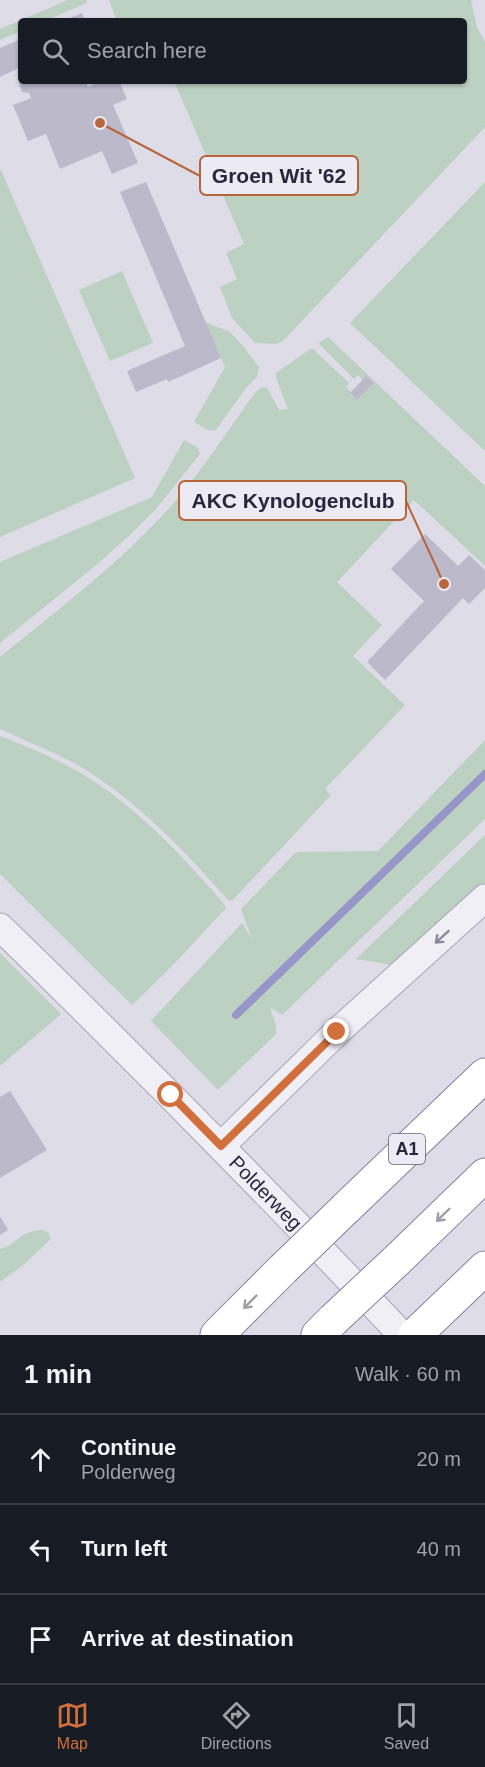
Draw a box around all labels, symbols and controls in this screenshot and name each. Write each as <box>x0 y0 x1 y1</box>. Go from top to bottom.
search box <box>18 18 467 84</box>
icon: search <box>39 35 72 68</box>
text: Search here <box>87 38 207 63</box>
callout: Groen Wit '62 <box>200 156 358 195</box>
text: Groen Wit '62 <box>212 164 346 187</box>
callout: AKC Kynologenclub <box>179 481 406 520</box>
text: AKC Kynologenclub <box>192 489 395 512</box>
one-way arrow <box>434 930 449 944</box>
route end <box>323 1018 349 1044</box>
route start <box>157 1081 183 1107</box>
road number: A1 <box>389 1134 425 1164</box>
street label: Polderweg <box>225 1151 307 1234</box>
one-way arrow <box>436 1208 451 1222</box>
one-way arrow <box>243 1294 258 1309</box>
text: 1 min <box>24 1359 92 1389</box>
text: Walk · 60 m <box>355 1363 461 1385</box>
text: Continue <box>81 1435 176 1460</box>
icon: ahead <box>24 1443 57 1476</box>
text: 20 m <box>417 1448 461 1470</box>
text: Polderweg <box>81 1461 176 1483</box>
icon: left <box>24 1533 57 1566</box>
text: Turn left <box>81 1536 167 1561</box>
text: 40 m <box>417 1538 461 1560</box>
icon: arrive <box>24 1623 57 1656</box>
text: Arrive at destination <box>81 1626 294 1651</box>
tab: Map <box>56 1699 89 1753</box>
tab: Directions <box>201 1699 272 1753</box>
tab: Saved <box>384 1699 429 1753</box>

